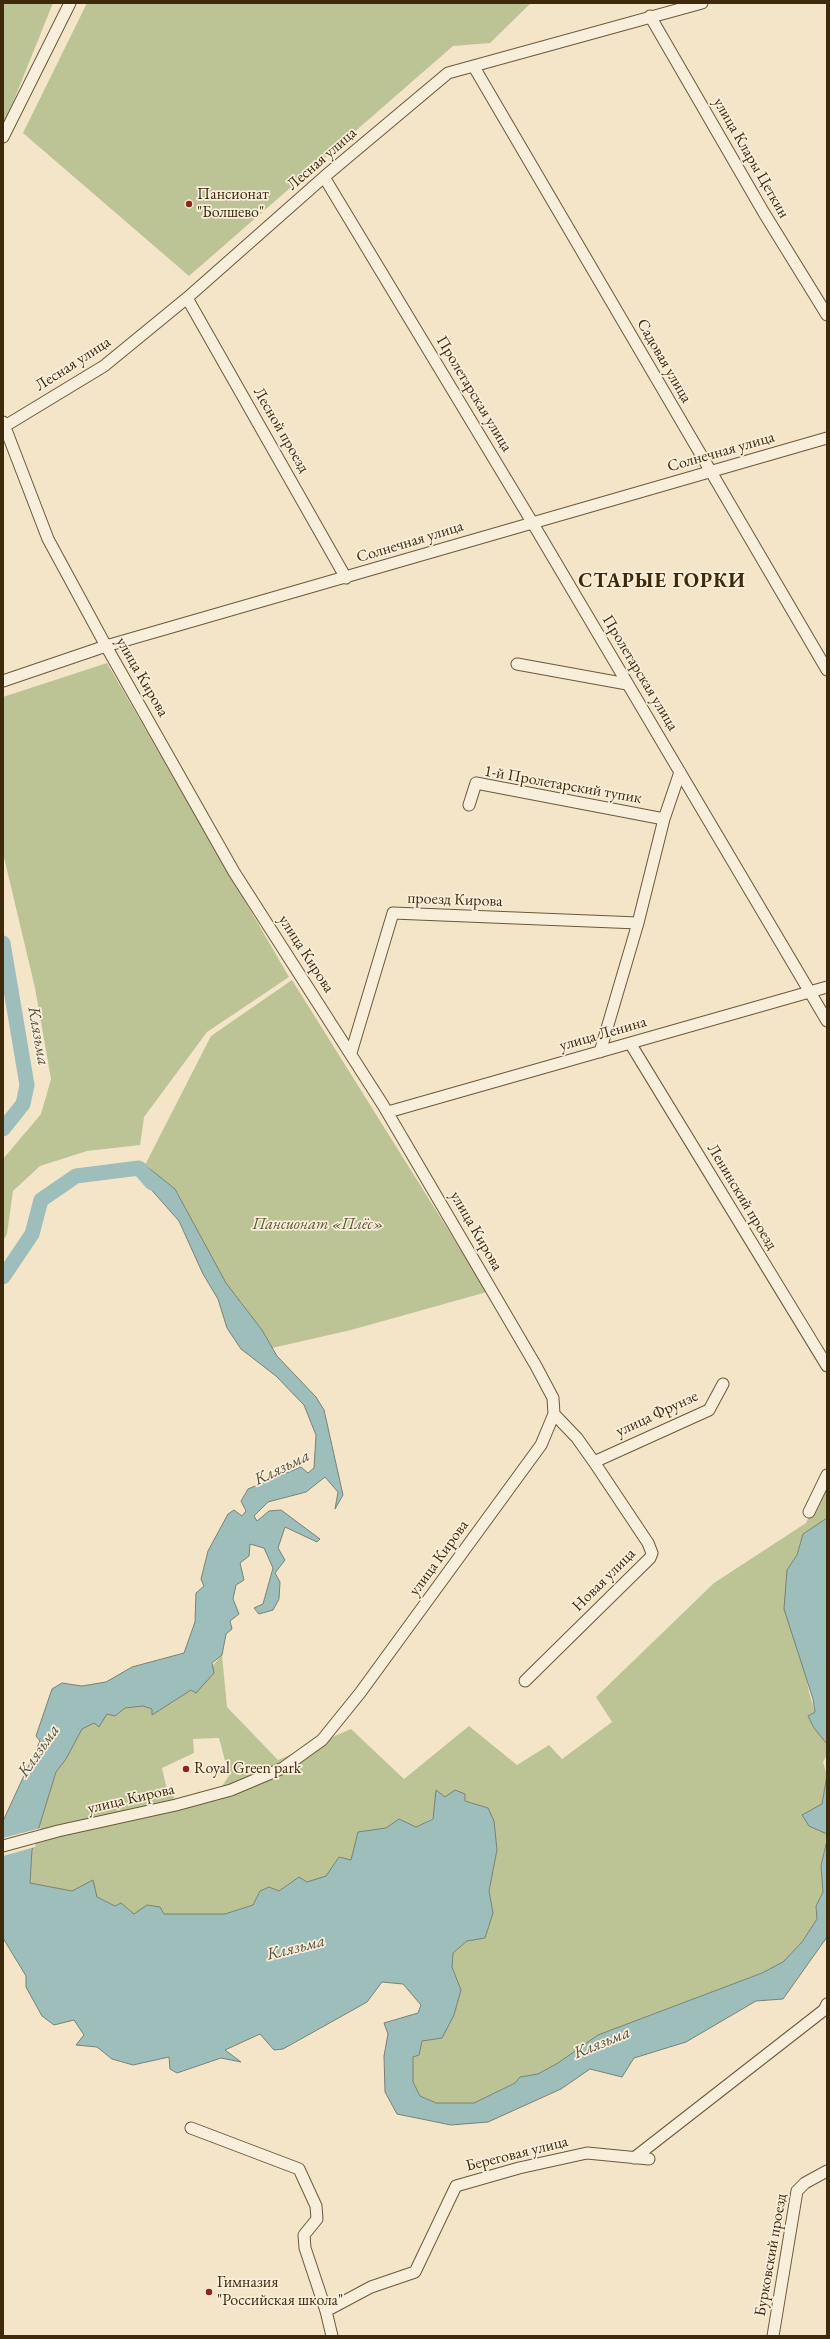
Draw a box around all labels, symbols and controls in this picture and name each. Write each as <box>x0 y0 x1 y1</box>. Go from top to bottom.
street label: улица Клары Цеткин <box>709 94 793 222</box>
street label: Лесная улица <box>283 123 361 195</box>
place label: Пансионат "Болшево" <box>197 185 269 223</box>
marker: Пансионат "Болшево" <box>184 199 194 209</box>
street label: Садовая улица <box>632 316 696 406</box>
street label: Лесная улица <box>32 332 114 396</box>
street label: Пролетарская улица <box>432 332 516 456</box>
street label: Лесной проезд <box>249 384 313 476</box>
street label: Солнечная улица <box>665 428 777 476</box>
street label: Солнечная улица <box>354 517 466 567</box>
district label: СТАРЫЕ ГОРКИ <box>578 570 746 594</box>
street label: Пролетарская улица <box>598 611 682 735</box>
street label: улица Кирова <box>111 634 173 720</box>
street label: 1-й Пролетарский тупик <box>483 762 643 808</box>
street label: проезд Кирова <box>407 889 503 911</box>
street label: улица Кирова <box>274 911 338 997</box>
water label: Клязьма <box>23 1005 53 1067</box>
street label: улица Ленина <box>557 1012 649 1056</box>
street label: Ленинский проезд <box>703 1140 781 1254</box>
street label: улица Кирова <box>445 1188 507 1274</box>
park label: Пансионат «Плёс» <box>252 1215 384 1235</box>
street label: улица Фрунзе <box>613 1387 701 1441</box>
water label: Клязьма <box>251 1446 313 1490</box>
street label: улица Кирова <box>405 1516 473 1600</box>
street label: Новая улица <box>568 1544 640 1616</box>
water label: Клязьма <box>14 1721 64 1781</box>
place label: Royal Green park <box>194 1759 301 1779</box>
marker: Royal Green park <box>181 1764 191 1774</box>
street label: улица Кирова <box>85 1780 177 1818</box>
water label: Клязьма <box>265 1931 327 1965</box>
water label: Клязьма <box>571 2022 633 2064</box>
street label: Береговая улица <box>464 2132 570 2176</box>
street label: Бурковский проезд <box>751 2192 791 2318</box>
place label: Гимназия "Российская школа" <box>217 2273 343 2311</box>
marker: Гимназия "Российская школа" <box>204 2287 214 2297</box>

